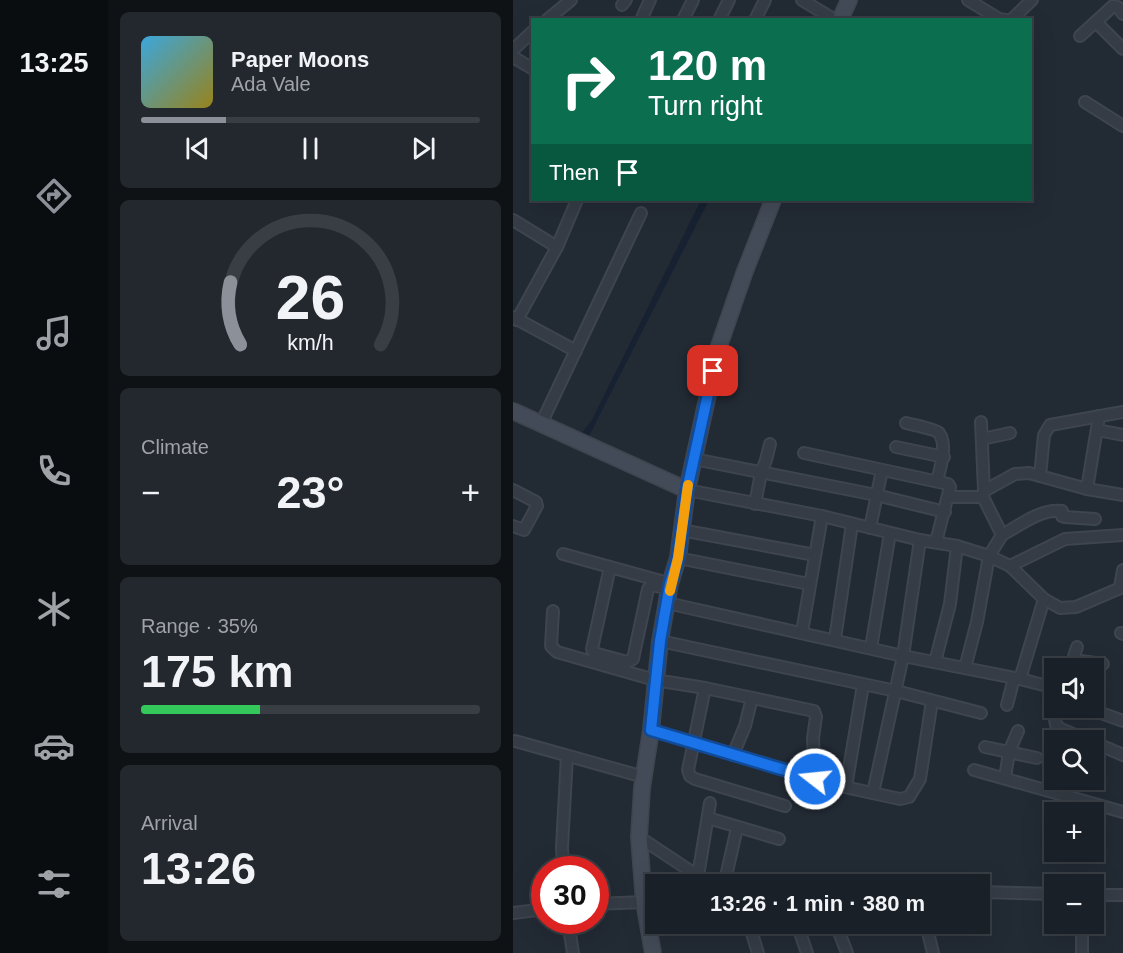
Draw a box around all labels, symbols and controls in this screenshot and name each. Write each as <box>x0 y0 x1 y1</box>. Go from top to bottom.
icon: right <box>549 42 627 120</box>
text: 120 m <box>648 42 767 89</box>
text: Paper Moons <box>231 47 369 72</box>
text: 13:25 <box>19 48 89 78</box>
text: Ada Vale <box>231 73 311 95</box>
text: Turn right <box>648 91 763 121</box>
icon: previous <box>181 132 214 165</box>
icon: pause <box>294 132 327 165</box>
icon: next <box>407 132 440 165</box>
icon: arrive <box>611 156 644 189</box>
text: Then <box>549 160 599 185</box>
icon: directions <box>33 175 75 217</box>
text: 26 <box>276 263 345 332</box>
icon: music <box>33 312 75 354</box>
text: km/h <box>287 332 334 356</box>
pin <box>687 345 738 396</box>
icon: arrive <box>696 354 729 387</box>
text: Climate <box>141 436 209 458</box>
icon: phone <box>33 450 75 492</box>
text: 23° <box>276 467 345 518</box>
text: − <box>141 474 160 511</box>
text: + <box>461 474 480 511</box>
icon: climate <box>33 588 75 630</box>
text: Range · 35% <box>141 615 258 637</box>
text: 175 km <box>141 646 294 697</box>
map controls <box>1044 658 1104 934</box>
button: sound <box>1044 658 1104 718</box>
icon: car <box>33 725 75 767</box>
button: search <box>1044 730 1104 790</box>
position arrow <box>783 747 847 811</box>
button: + <box>1044 802 1104 862</box>
text: Arrival <box>141 812 198 834</box>
text: 13:26 <box>141 843 256 894</box>
speed limit sign: 30 <box>531 856 609 934</box>
icon: filters <box>33 863 75 905</box>
button: − <box>1044 874 1104 934</box>
text: 13:26 · 1 min · 380 m <box>710 891 925 916</box>

